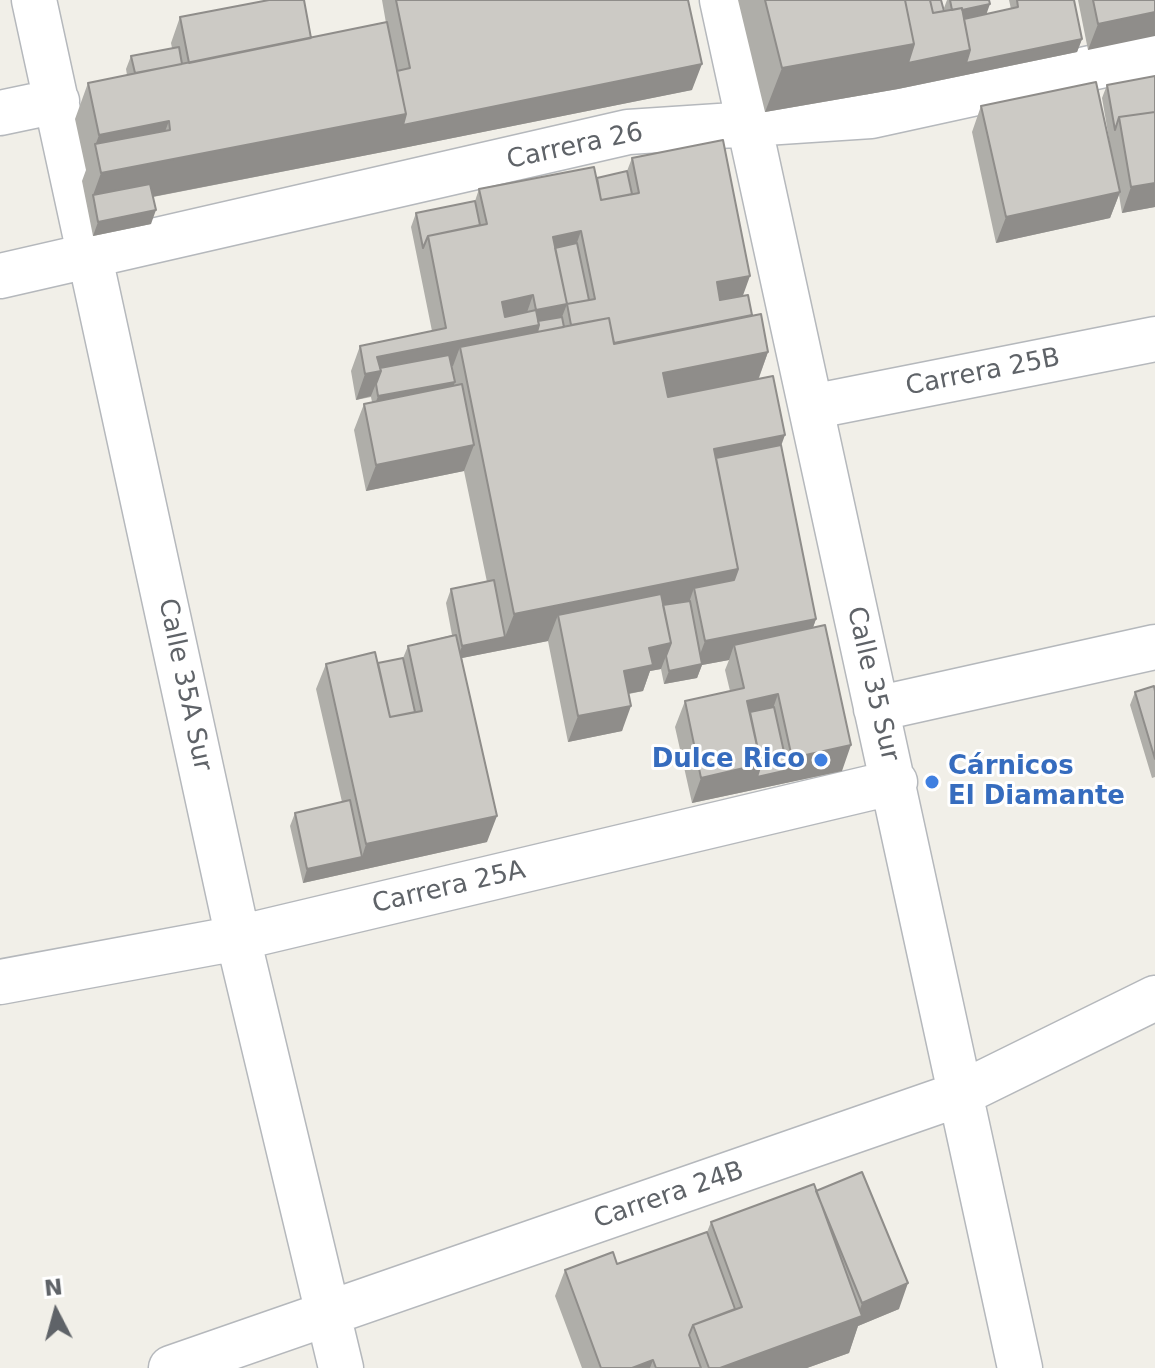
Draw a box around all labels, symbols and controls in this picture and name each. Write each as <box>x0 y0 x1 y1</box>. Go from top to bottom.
street label: Carrera 26 <box>504 117 646 177</box>
street label: Carrera 25B <box>903 343 1063 403</box>
street label: Calle 35A Sur <box>150 596 218 774</box>
street label: Calle 35 Sur <box>839 604 905 764</box>
place label: Dulce Rico <box>652 744 805 776</box>
marker: Dulce Rico <box>812 751 830 769</box>
place label: Cárnicos El Diamante <box>948 751 1125 812</box>
marker: Cárnicos El Diamante <box>923 773 941 791</box>
street label: Carrera 25A <box>369 855 529 921</box>
street label: Carrera 24B <box>590 1156 748 1236</box>
north arrow <box>16 1272 96 1352</box>
text: N <box>43 1274 64 1301</box>

